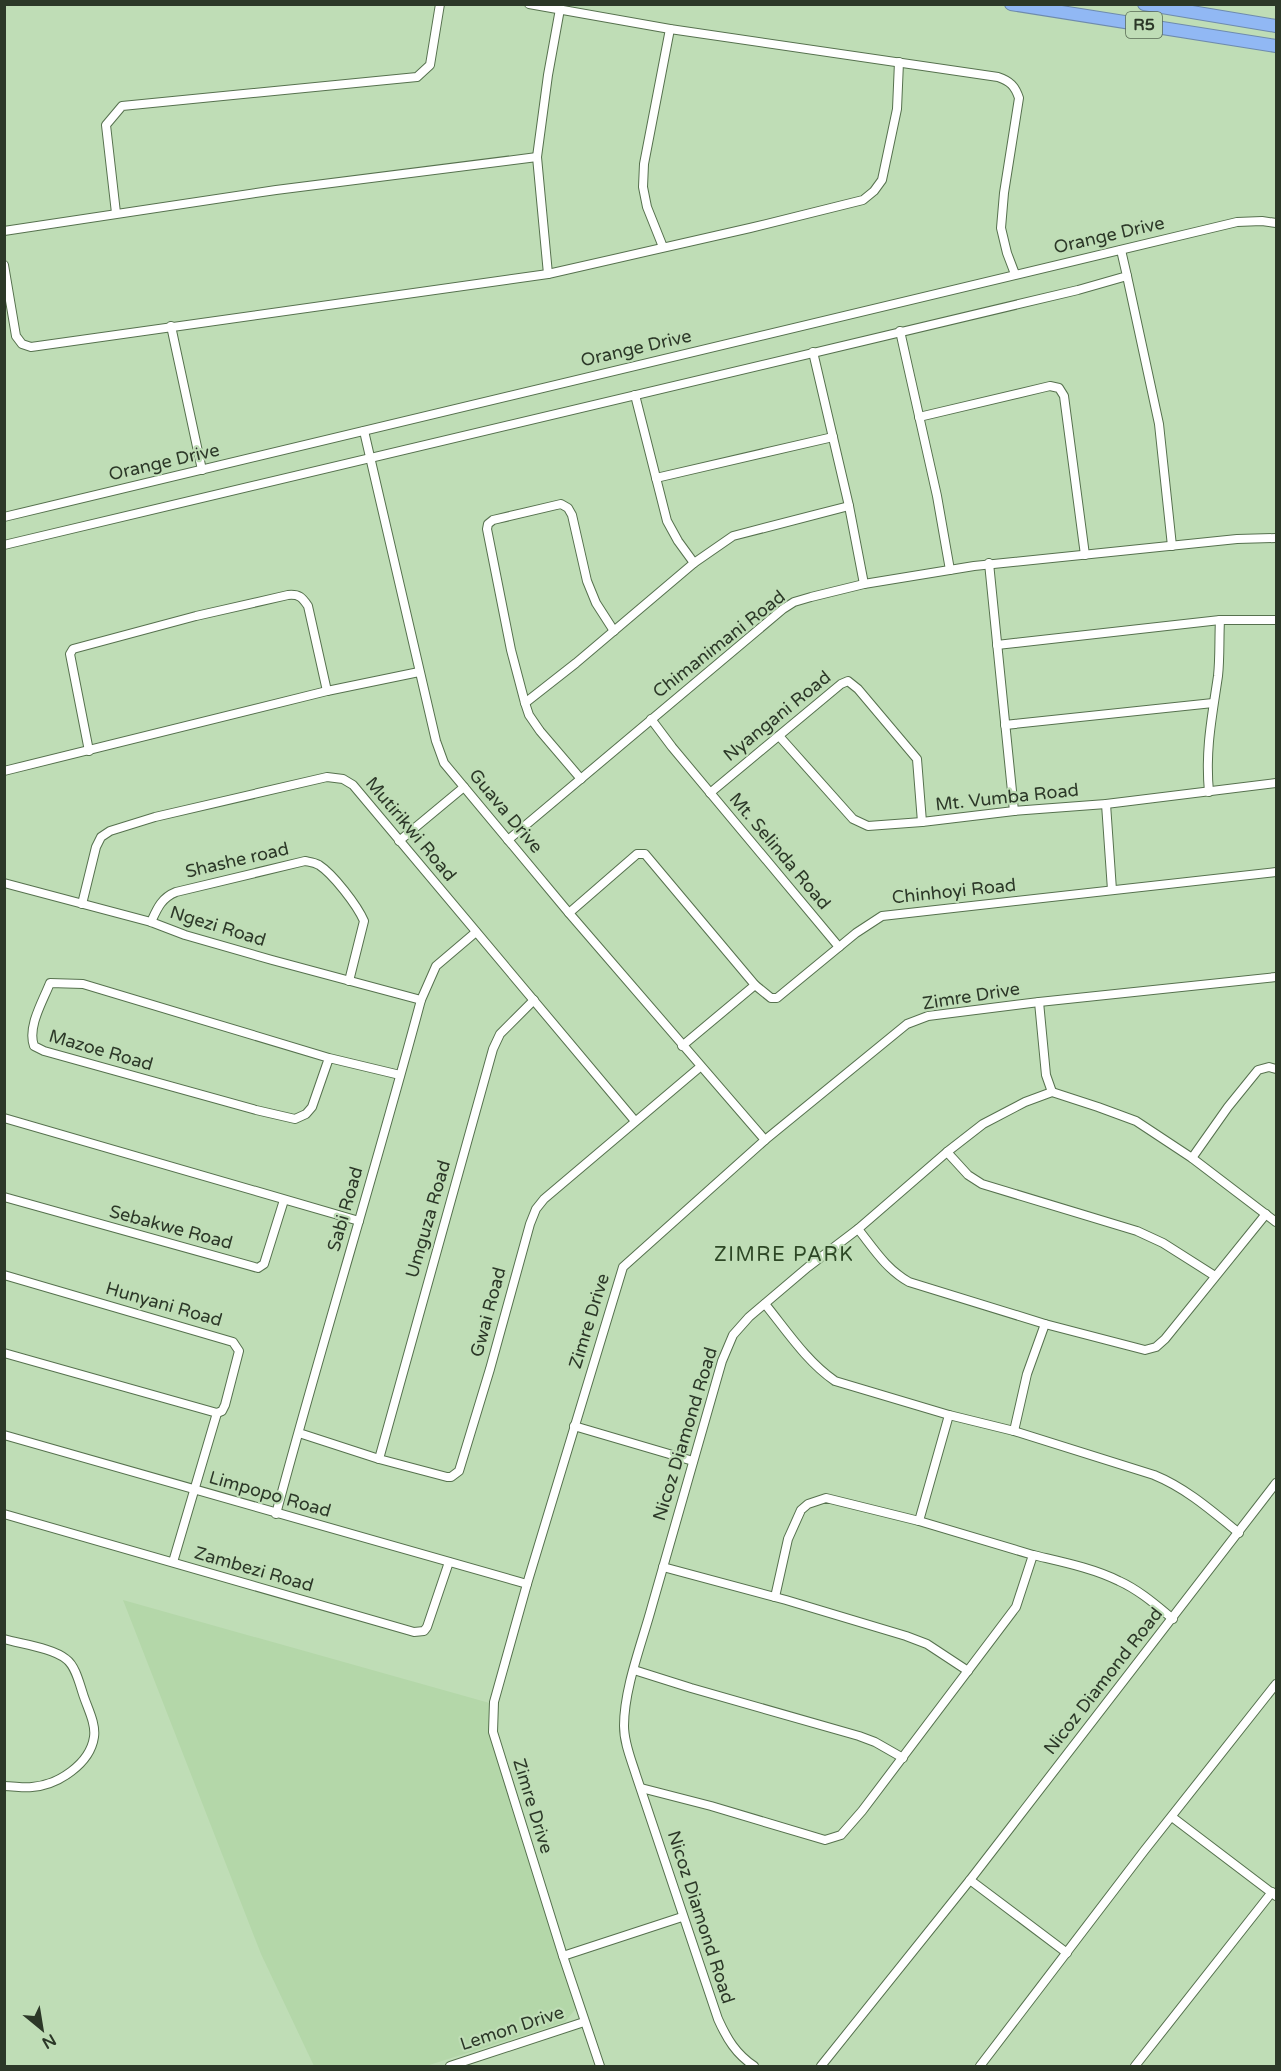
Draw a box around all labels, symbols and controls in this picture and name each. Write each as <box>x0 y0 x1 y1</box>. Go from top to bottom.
road number: R5 <box>1126 12 1162 38</box>
street label: Orange Drive <box>1051 212 1167 258</box>
street label: Orange Drive <box>578 325 694 371</box>
street label: Orange Drive <box>106 439 222 485</box>
street label: Chimanimani Road <box>648 585 790 703</box>
street label: Nyangani Road <box>719 666 835 766</box>
street label: Guava Drive <box>464 764 548 858</box>
street label: Mutirikwi Road <box>361 772 461 886</box>
street label: Mt. Vumba Road <box>934 779 1080 815</box>
street label: Mt. Selinda Road <box>725 788 835 914</box>
street label: Shashe road <box>183 837 291 883</box>
street label: Chinhoyi Road <box>891 874 1017 908</box>
street label: Ngezi Road <box>167 901 269 951</box>
street label: Zimre Drive <box>921 977 1021 1015</box>
street label: Mazoe Road <box>46 1025 156 1075</box>
street label: Umguza Road <box>401 1158 455 1280</box>
street label: Sabi Road <box>322 1164 368 1254</box>
street label: Sebakwe Road <box>107 1200 235 1254</box>
district label: ZIMRE PARK <box>714 1243 854 1267</box>
street label: Gwai Road <box>465 1265 511 1359</box>
street label: Zimre Drive <box>564 1271 614 1371</box>
street label: Hunyani Road <box>103 1277 225 1331</box>
street label: Nicoz Diamond Road <box>648 1344 722 1524</box>
street label: Limpopo Road <box>206 1466 334 1522</box>
street label: Zambezi Road <box>192 1541 316 1597</box>
street label: Nicoz Diamond Road <box>1039 1603 1167 1759</box>
street label: Zimre Drive <box>508 1756 558 1856</box>
street label: Nicoz Diamond Road <box>663 1828 739 2006</box>
north arrow <box>12 1999 72 2059</box>
street label: Lemon Drive <box>457 2001 567 2055</box>
text: N <box>38 2029 60 2053</box>

